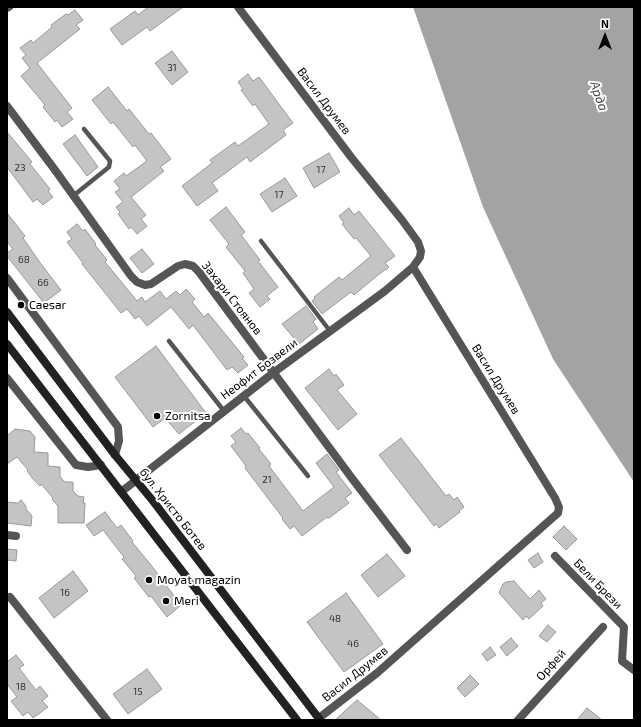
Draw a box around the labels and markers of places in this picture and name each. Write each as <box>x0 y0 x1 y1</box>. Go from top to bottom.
place label: Caesar <box>29 298 66 312</box>
marker: Caesar <box>16 300 26 310</box>
place label: Zornitsa <box>165 409 211 423</box>
marker: Zornitsa <box>152 411 162 421</box>
place label: Moyat magazin <box>157 573 241 587</box>
marker: Moyat magazin <box>144 575 154 585</box>
place label: Meri <box>174 594 199 608</box>
marker: Meri <box>161 596 171 606</box>

